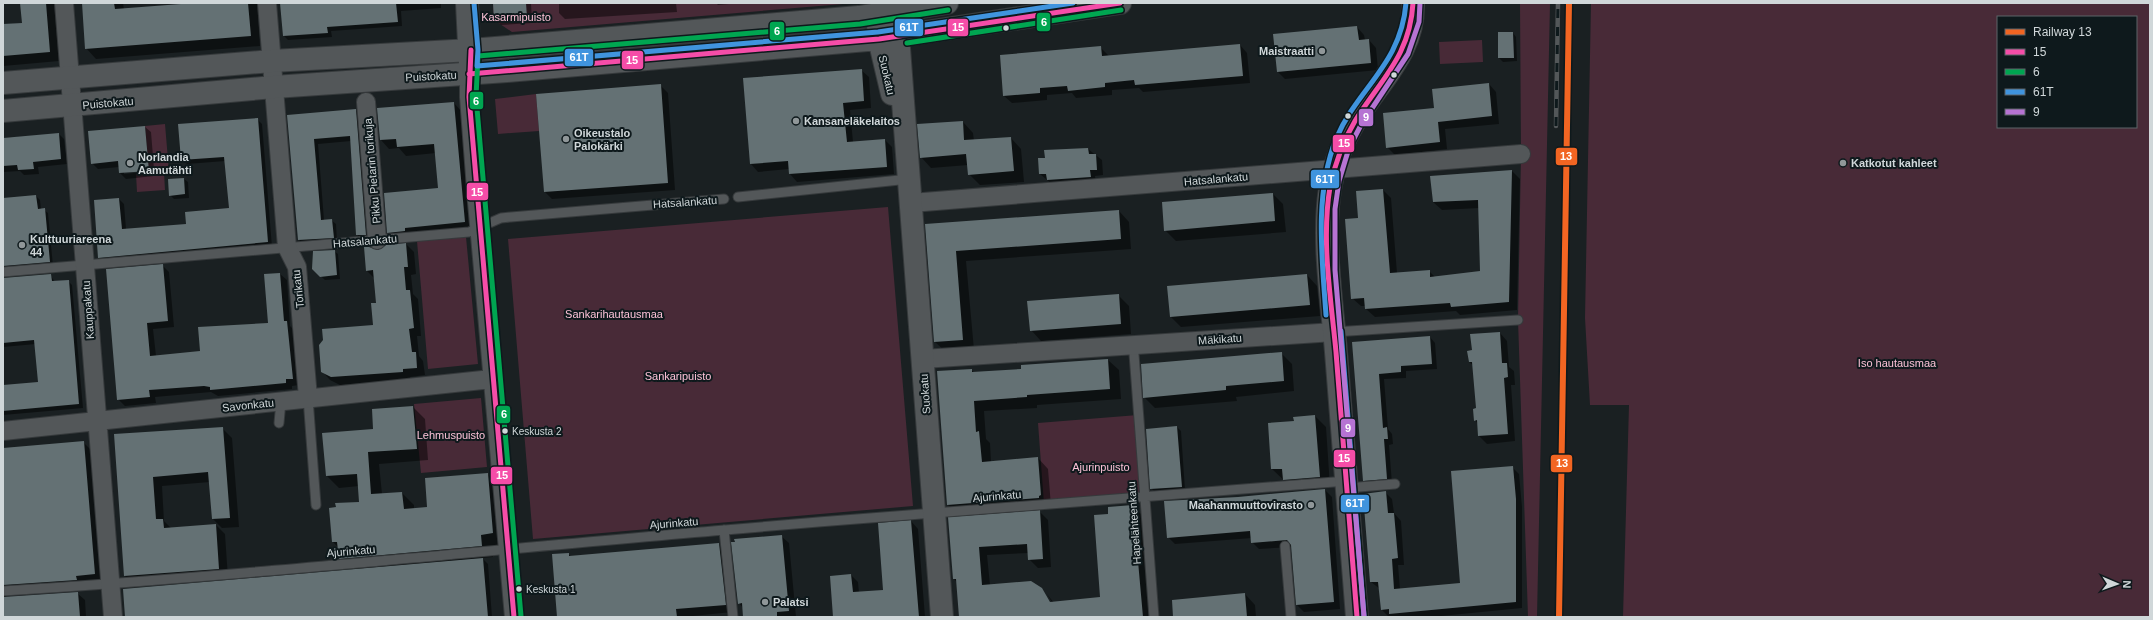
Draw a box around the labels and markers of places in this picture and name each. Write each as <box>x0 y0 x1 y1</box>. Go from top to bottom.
unlabelled marker <box>1001 23 1011 33</box>
place label: Maistraatti <box>1259 45 1314 57</box>
marker: Maistraatti <box>1317 46 1327 56</box>
unlabelled marker <box>1389 70 1399 80</box>
unlabelled marker <box>1343 111 1353 121</box>
place label: Kansaneläkelaitos <box>804 115 900 127</box>
marker: Kansaneläkelaitos <box>791 116 801 126</box>
place label: Oikeustalo Palokärki <box>574 127 631 152</box>
marker: Oikeustalo Palokärki <box>561 134 571 144</box>
place label: Norlandia Aamutähti <box>138 151 192 176</box>
place label: Katkotut kahleet <box>1851 157 1937 169</box>
marker: Norlandia Aamutähti <box>125 158 135 168</box>
marker: Katkotut kahleet <box>1838 158 1848 168</box>
place label: Kulttuuriareena 44 <box>30 233 112 258</box>
marker: Kulttuuriareena 44 <box>17 240 27 250</box>
marker: Keskusta 2 <box>500 426 510 436</box>
place label: Keskusta 2 <box>512 426 562 437</box>
place label: Maahanmuuttovirasto <box>1189 499 1303 511</box>
marker: Maahanmuuttovirasto <box>1306 500 1316 510</box>
marker: Keskusta 1 <box>514 584 524 594</box>
place label: Keskusta 1 <box>526 584 576 595</box>
place label: Palatsi <box>773 596 808 608</box>
marker: Palatsi <box>760 597 770 607</box>

